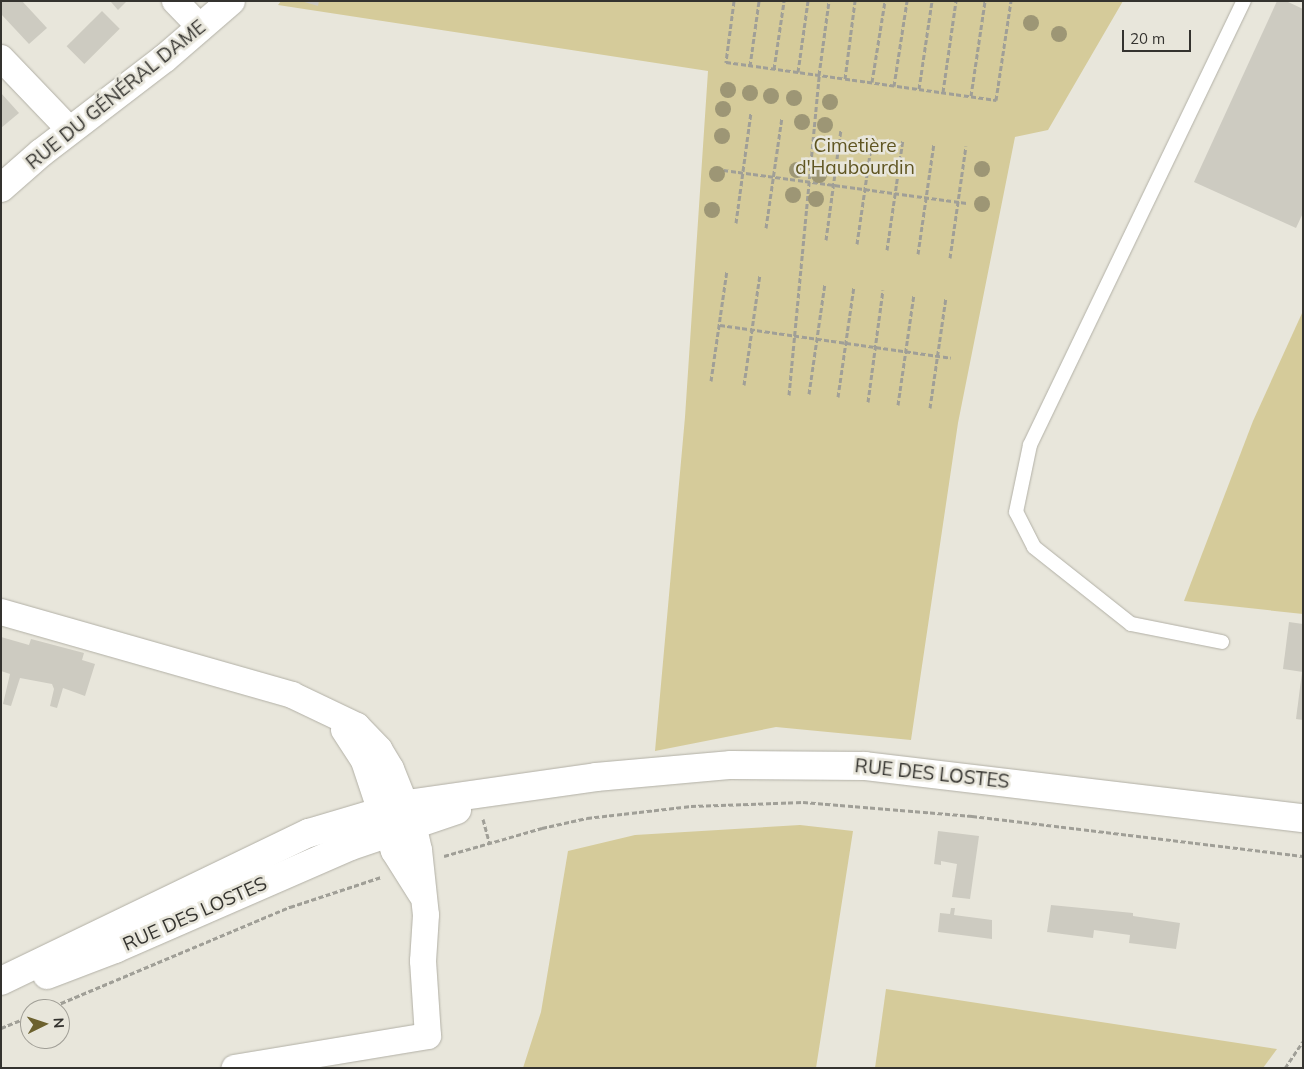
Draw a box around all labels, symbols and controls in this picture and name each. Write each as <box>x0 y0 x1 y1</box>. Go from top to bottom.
street label: RUE DU GÉNÉRAL DAME <box>22 16 210 174</box>
scale bar <box>1124 20 1193 52</box>
text: 20 m <box>1130 29 1165 48</box>
park label: Cimetière d'Haubourdin <box>795 135 915 179</box>
street label: RUE DES LOSTES <box>854 755 1010 793</box>
street label: RUE DES LOSTES <box>119 872 271 956</box>
north arrow <box>20 999 70 1049</box>
text: N <box>50 1017 68 1029</box>

